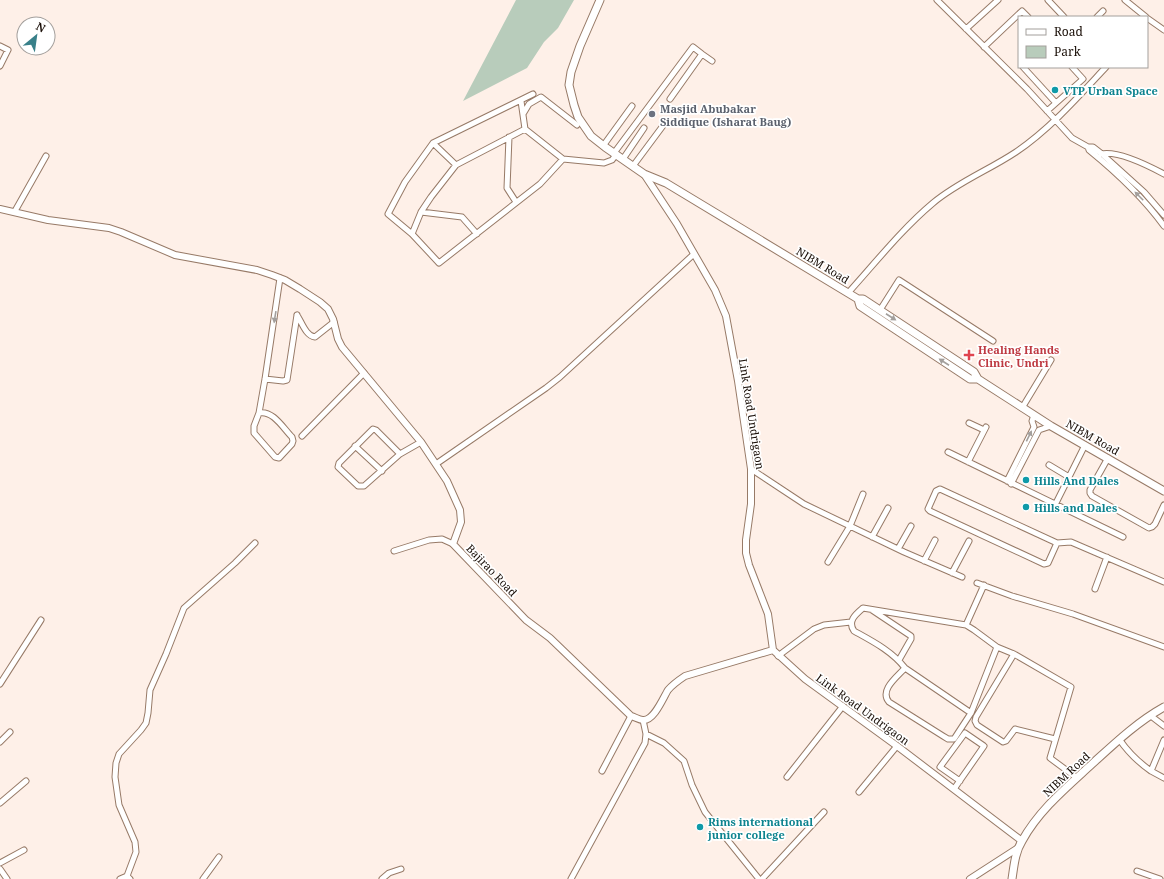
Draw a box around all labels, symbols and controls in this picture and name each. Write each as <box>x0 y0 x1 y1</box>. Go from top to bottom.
north arrow <box>16 16 56 56</box>
legend <box>1018 16 1148 68</box>
text: N <box>34 18 49 36</box>
text: Road <box>1054 23 1084 40</box>
text: Park <box>1054 43 1082 60</box>
place label: VTP Urban Space <box>1063 83 1158 98</box>
marker: VTP Urban Space <box>1050 85 1060 95</box>
place label: Masjid Abubakar Siddique (Isharat Baug) <box>660 101 791 129</box>
marker: Masjid Abubakar Siddique (Isharat Baug) <box>647 109 657 119</box>
one-way arrow <box>1134 191 1144 201</box>
street label: NIBM Road <box>794 243 852 287</box>
one-way arrow <box>271 311 277 323</box>
one-way arrow <box>886 313 897 321</box>
place label: Healing Hands Clinic, Undri <box>978 342 1059 370</box>
marker: Healing Hands Clinic, Undri <box>963 349 975 361</box>
street label: Link Road Undrigaon <box>736 357 768 471</box>
one-way arrow <box>938 358 950 365</box>
street label: NIBM Road <box>1064 416 1123 458</box>
one-way arrow <box>1026 430 1033 442</box>
place label: Hills And Dales <box>1034 473 1119 488</box>
marker: Hills And Dales <box>1021 475 1031 485</box>
place label: Hills and Dales <box>1034 500 1117 515</box>
marker: Hills and Dales <box>1021 502 1031 512</box>
street label: Bajirao Road <box>463 541 521 600</box>
street label: Link Road Undrigaon <box>813 670 913 748</box>
street label: NIBM Road <box>1039 748 1093 800</box>
place label: Rims international junior college <box>707 814 813 842</box>
marker: Rims international junior college <box>695 822 705 832</box>

